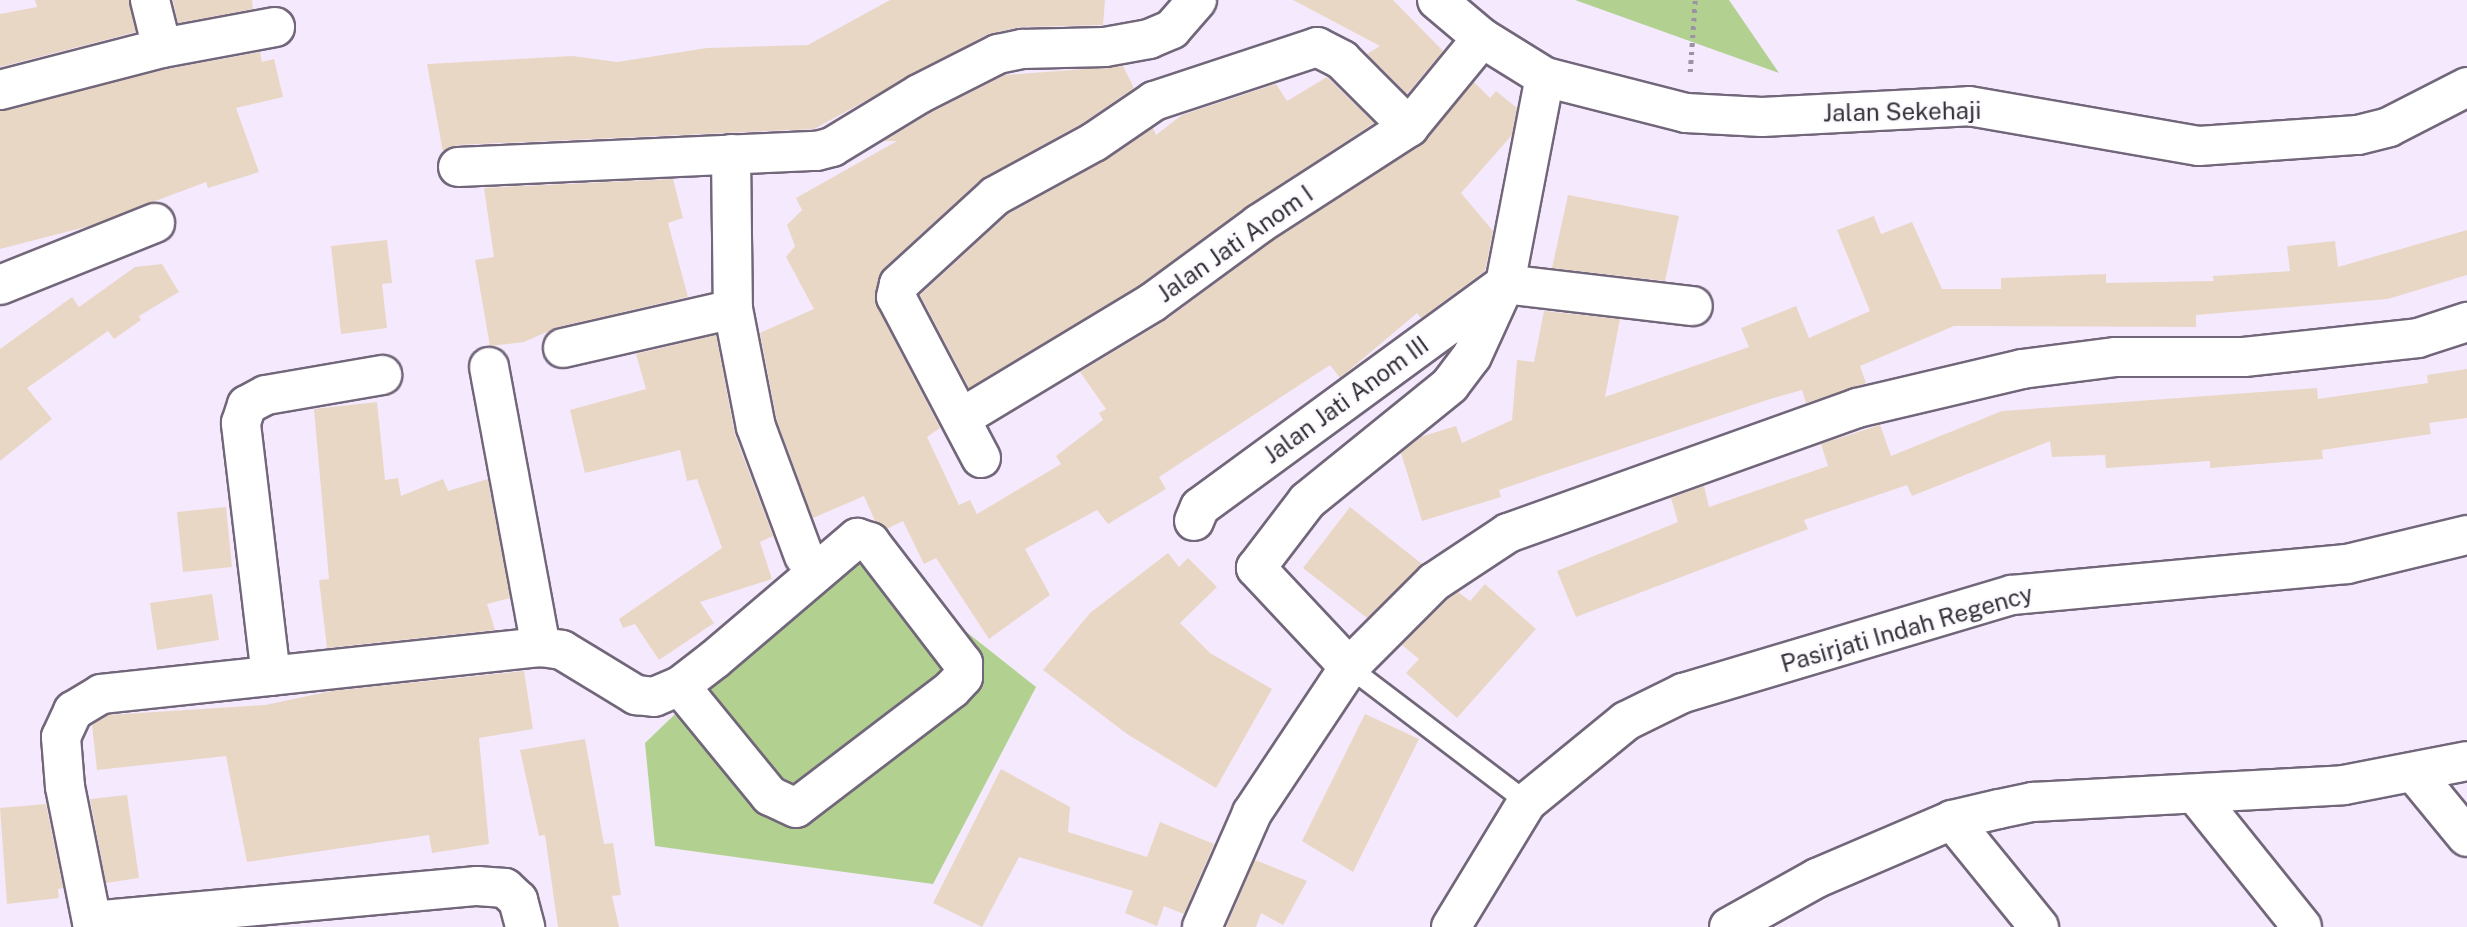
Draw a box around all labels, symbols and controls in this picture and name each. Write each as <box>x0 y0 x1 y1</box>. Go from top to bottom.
street label: Jalan Sekehaji <box>1823 96 1981 128</box>
street label: Jalan Jati Anom I <box>1151 180 1319 308</box>
street label: Jalan Jati Anom III <box>1258 330 1434 470</box>
street label: Pasirjati Indah Regency <box>1778 579 2036 679</box>

